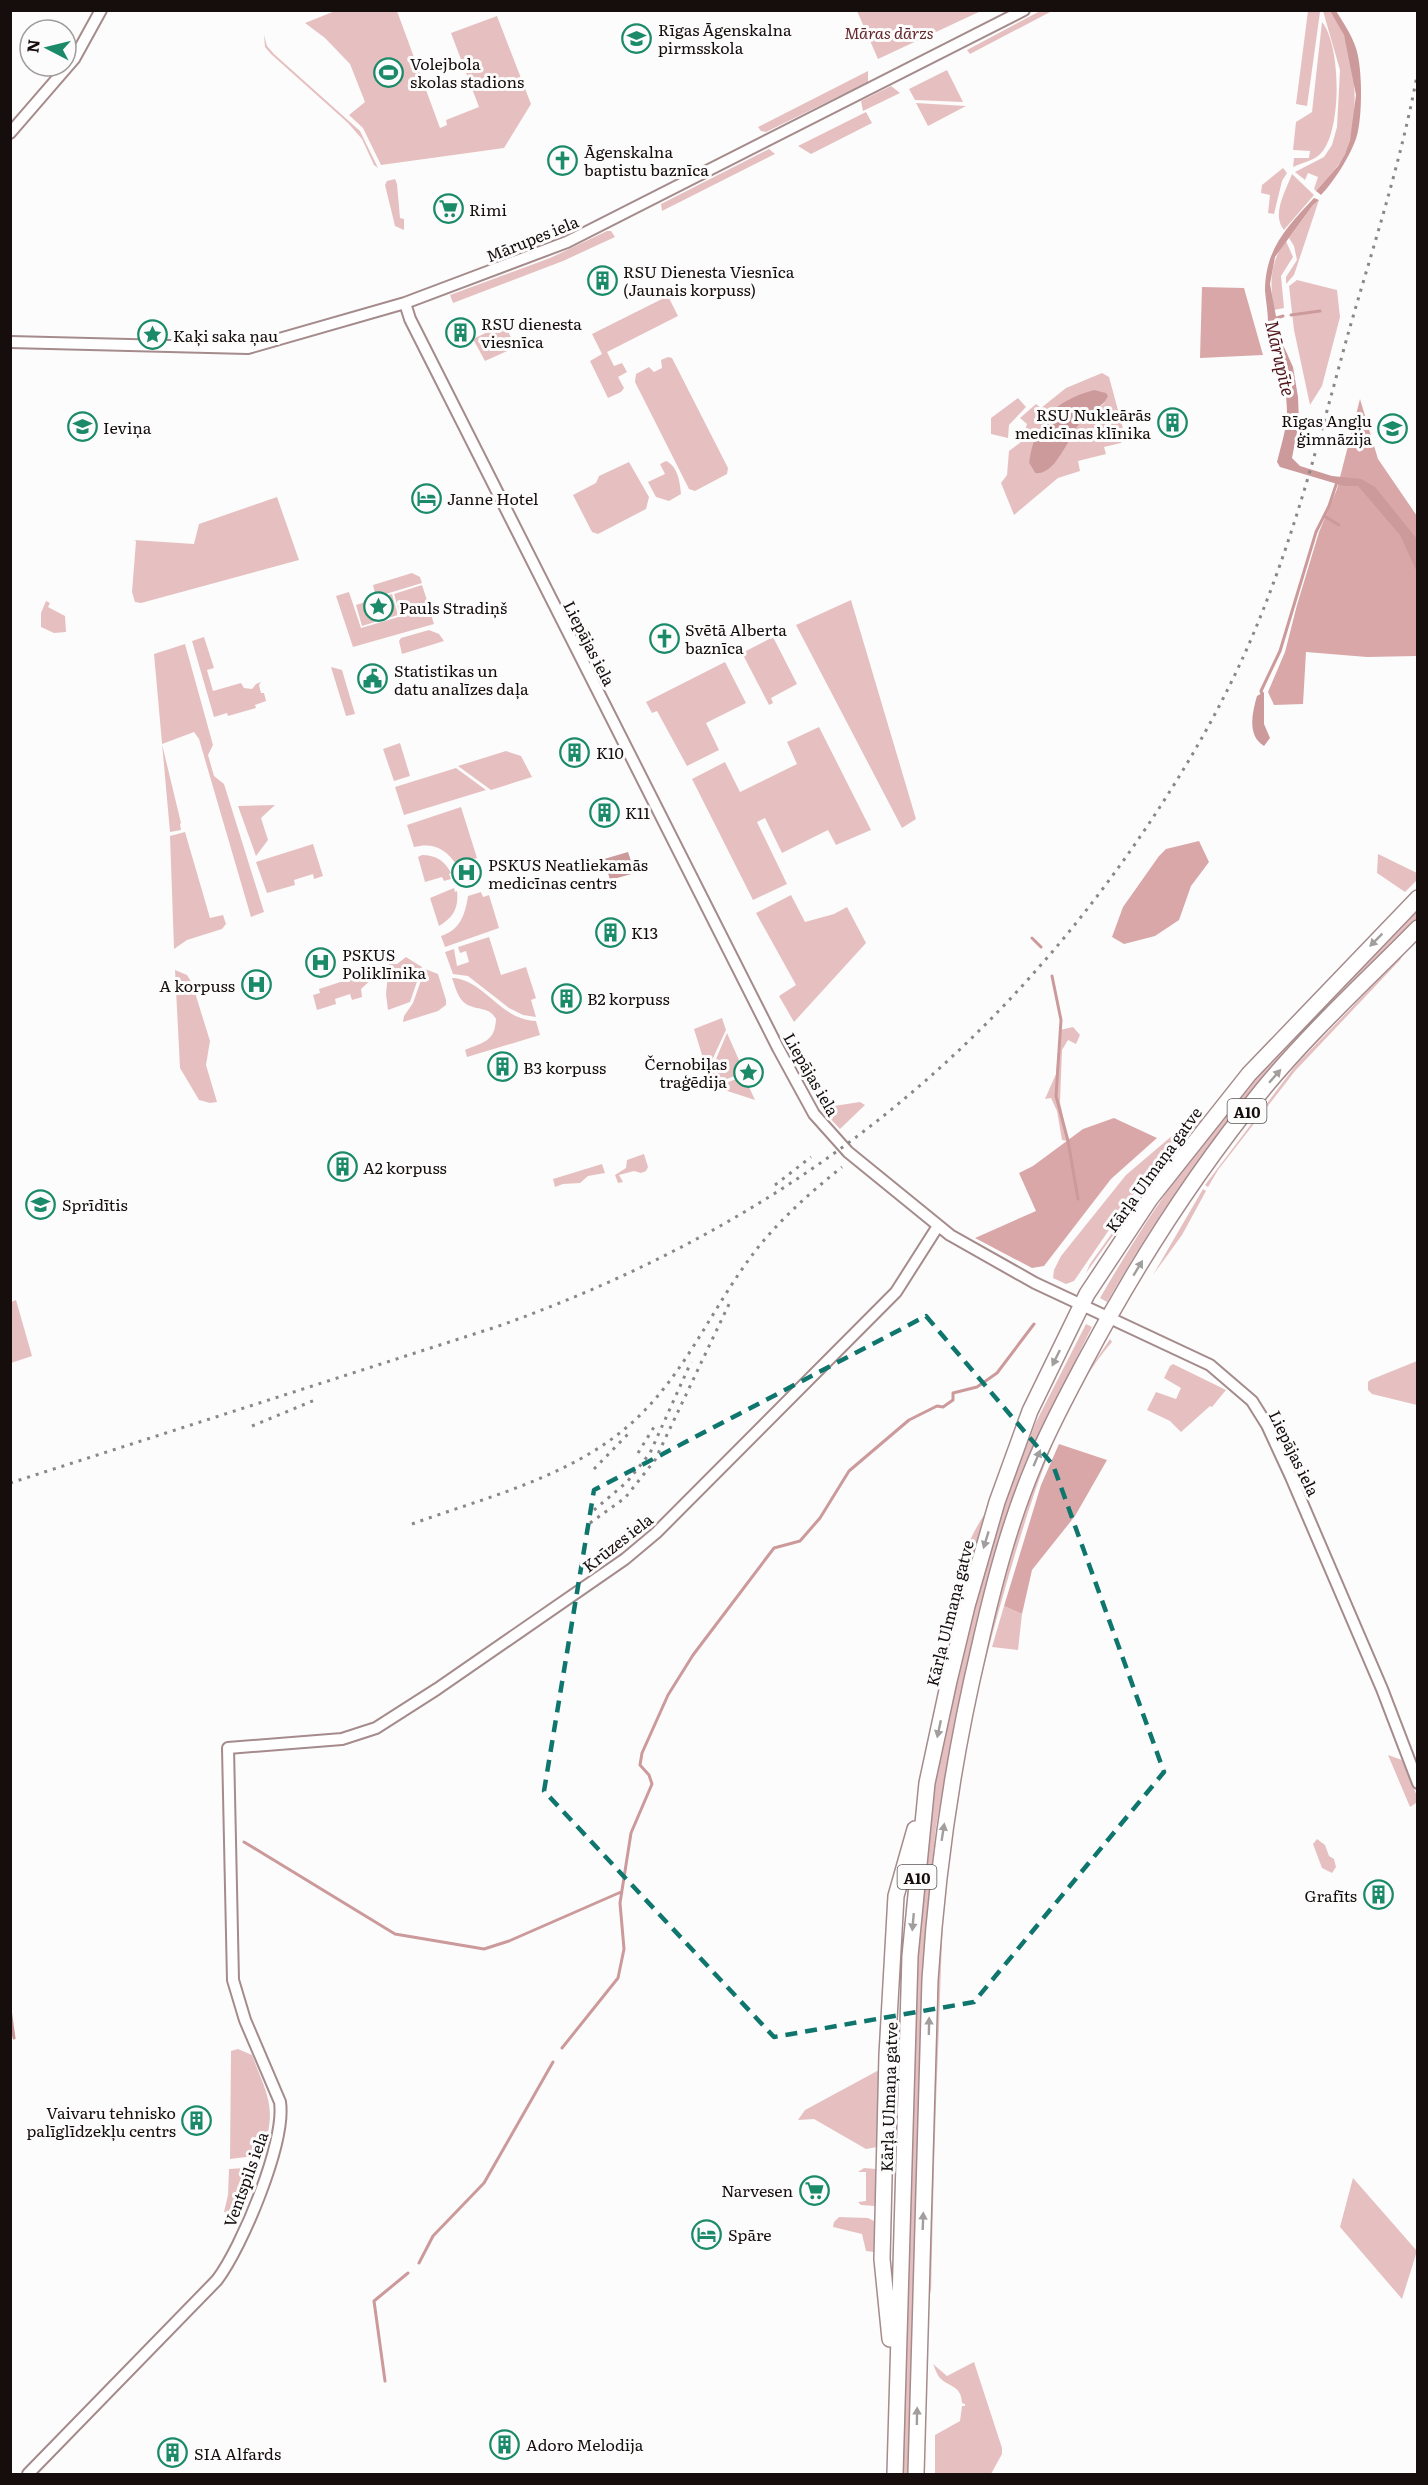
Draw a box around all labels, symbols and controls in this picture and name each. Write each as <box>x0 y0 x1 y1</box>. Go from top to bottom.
place label: Rīgas Āgenskalna pirmsskola <box>658 17 792 59</box>
north arrow <box>18 18 78 78</box>
park label: Māras dārzs <box>844 20 934 44</box>
school or university icon: Rīgas Āgenskalna pirmsskola <box>621 22 653 54</box>
text: N <box>19 38 45 54</box>
place label: Volejbola skolas stadions <box>410 51 524 93</box>
sports icon: Volejbola skolas stadions <box>373 56 405 88</box>
place label: Āgenskalna baptistu baznīca <box>584 139 709 181</box>
church icon: Āgenskalna baptistu baznīca <box>547 144 579 176</box>
supermarket icon: Rimi <box>432 193 464 225</box>
place label: Rimi <box>469 197 507 221</box>
street label: Mārupes iela <box>482 208 582 267</box>
place label: RSU Dienesta Viesnīca (Jaunais korpuss) <box>623 259 795 301</box>
building icon: RSU Dienesta Viesnīca (Jaunais korpuss) <box>586 264 618 296</box>
place label: RSU dienesta viesnīca <box>481 311 582 353</box>
building icon: RSU dienesta viesnīca <box>444 316 476 348</box>
water label: Mārupīte <box>1259 318 1303 398</box>
place icon: Kaķi saka ņau <box>136 319 168 351</box>
place label: Kaķi saka ņau <box>173 323 278 347</box>
place label: RSU Nukleārās medicīnas klīnika <box>1015 402 1151 444</box>
building icon: RSU Nukleārās medicīnas klīnika <box>1156 407 1188 439</box>
place label: Rīgas Angļu ģimnāzija <box>1281 408 1372 450</box>
school or university icon: Ieviņa <box>66 411 98 443</box>
school or university icon: Rīgas Angļu ģimnāzija <box>1377 413 1409 445</box>
place label: Ieviņa <box>103 415 152 439</box>
hotel icon: Janne Hotel <box>410 482 442 514</box>
place label: Janne Hotel <box>447 486 538 510</box>
place icon: Pauls Stradiņš <box>362 591 394 623</box>
place label: Pauls Stradiņš <box>399 595 507 619</box>
street label: Liepājas iela <box>558 596 622 690</box>
place label: Svētā Alberta baznīca <box>685 617 787 659</box>
church icon: Svētā Alberta baznīca <box>648 622 680 654</box>
place label: Statistikas un datu analīzes daļa <box>394 658 529 700</box>
public building icon: Statistikas un datu analīzes daļa <box>357 663 389 695</box>
building icon: K10 <box>559 736 591 768</box>
place label: K10 <box>596 740 624 764</box>
building icon: K11 <box>588 796 620 828</box>
place label: K11 <box>625 800 651 824</box>
place label: PSKUS Neatliekamās medicīnas centrs <box>488 852 648 894</box>
hospital icon: PSKUS Neatliekamās medicīnas centrs <box>451 857 483 889</box>
building icon: K13 <box>594 916 626 948</box>
place label: K13 <box>631 920 658 944</box>
one-way arrow <box>1370 932 1384 946</box>
place label: PSKUS Poliklīnika <box>342 942 427 984</box>
hospital icon: PSKUS Poliklīnika <box>305 947 337 979</box>
hospital icon: A korpuss <box>240 969 272 1001</box>
place label: A korpuss <box>159 973 235 997</box>
building icon: B2 korpuss <box>550 982 582 1014</box>
place label: B2 korpuss <box>587 986 670 1010</box>
street label: Liepājas iela <box>778 1028 846 1121</box>
building icon: B3 korpuss <box>486 1051 518 1083</box>
place label: Černobiļas traģēdija <box>645 1051 727 1093</box>
place label: B3 korpuss <box>523 1055 606 1079</box>
place icon: Černobiļas traģēdija <box>732 1056 764 1088</box>
one-way arrow <box>1268 1069 1281 1084</box>
road number: A10 <box>1228 1099 1266 1123</box>
street label: Kārļa Ulmaņa gatve <box>1099 1101 1207 1237</box>
building icon: A2 korpuss <box>326 1151 358 1183</box>
place label: A2 korpuss <box>363 1155 447 1179</box>
school or university icon: Sprīdītis <box>25 1188 57 1220</box>
place label: Sprīdītis <box>62 1192 128 1216</box>
one-way arrow <box>1132 1260 1143 1276</box>
one-way arrow <box>1051 1350 1060 1367</box>
street label: Liepājas iela <box>1264 1406 1326 1500</box>
one-way arrow <box>1033 1449 1042 1467</box>
street label: Krūzes iela <box>577 1507 658 1577</box>
one-way arrow <box>981 1531 990 1549</box>
street label: Kārļa Ulmaņa gatve <box>919 1537 979 1689</box>
one-way arrow <box>934 1720 943 1739</box>
one-way arrow <box>939 1822 948 1841</box>
road number: A10 <box>898 1865 936 1889</box>
building icon: Grafīts <box>1362 1879 1394 1911</box>
place label: Grafīts <box>1304 1883 1357 1907</box>
one-way arrow <box>908 1913 918 1932</box>
one-way arrow <box>924 2017 933 2036</box>
street label: Kārļa Ulmaņa gatve <box>873 2022 903 2172</box>
place label: Vaivaru tehnisko palīglīdzekļu centrs <box>26 2100 176 2142</box>
building icon: Vaivaru tehnisko palīglīdzekļu centrs <box>181 2105 213 2137</box>
street label: Ventspils iela <box>217 2127 274 2230</box>
supermarket icon: Narvesen <box>798 2174 830 2206</box>
place label: Narvesen <box>721 2178 793 2202</box>
one-way arrow <box>918 2212 927 2231</box>
hotel icon: Spāre <box>691 2218 723 2250</box>
place label: Spāre <box>728 2222 772 2246</box>
one-way arrow <box>912 2407 922 2426</box>
building icon: Adoro Melodija <box>489 2428 521 2460</box>
place label: Adoro Melodija <box>526 2432 644 2456</box>
building icon: SIA Alfards <box>157 2437 189 2469</box>
place label: SIA Alfards <box>194 2441 281 2465</box>

